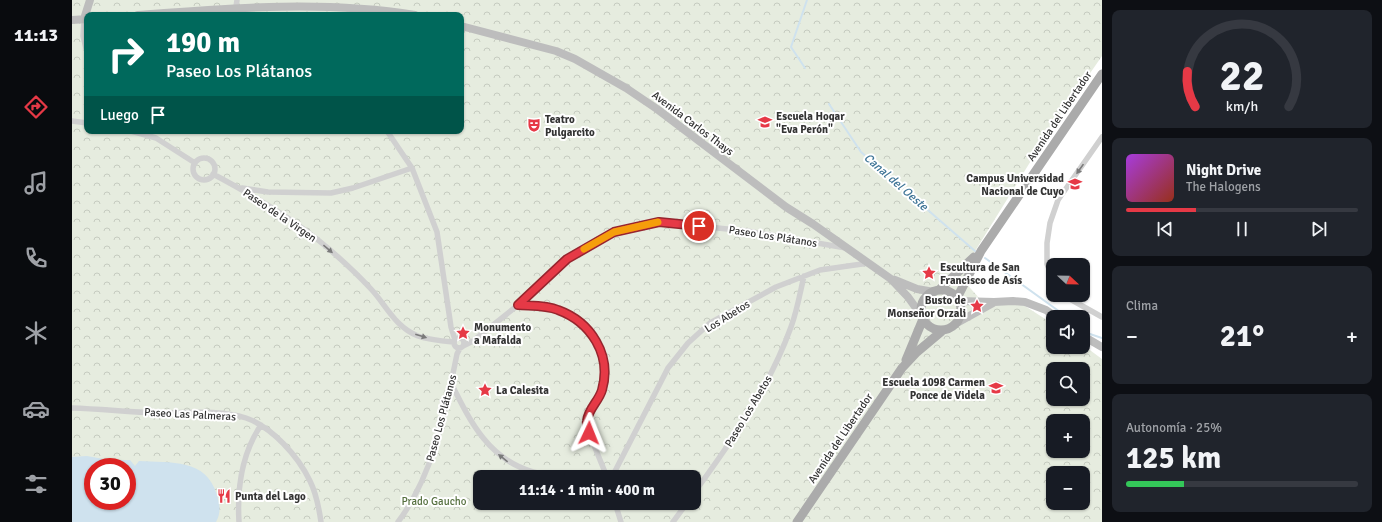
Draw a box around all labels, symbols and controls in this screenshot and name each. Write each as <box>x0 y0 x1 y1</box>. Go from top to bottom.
text: 11:13 <box>14 24 58 46</box>
text: 190 m <box>166 26 240 60</box>
icon: right <box>100 28 152 80</box>
text: 22 <box>1220 51 1264 102</box>
text: Paseo Los Plátanos <box>166 60 312 82</box>
street label: Avenida del Libertador <box>1024 69 1094 164</box>
street label: Avenida Carlos Thays <box>649 88 736 158</box>
icon: directions <box>22 93 50 121</box>
text: km/h <box>1226 98 1258 115</box>
icon: arrive <box>147 104 169 126</box>
text: Luego <box>100 106 139 124</box>
place label: Escuela Hogar "Eva Perón" <box>776 110 845 136</box>
place label: Teatro Pulgarcito <box>545 113 595 139</box>
school or university icon: Escuela Hogar "Eva Perón" <box>757 114 773 130</box>
theatre icon: Teatro Pulgarcito <box>526 117 542 133</box>
water label: Canal del Oeste <box>861 151 931 215</box>
text: Night Drive <box>1186 161 1261 179</box>
one-way arrow <box>1076 164 1084 174</box>
icon: music <box>22 169 50 197</box>
place label: Campus Universidad Nacional de Cuyo <box>966 172 1064 198</box>
school or university icon: Campus Universidad Nacional de Cuyo <box>1067 176 1083 192</box>
text: The Halogens <box>1186 179 1261 195</box>
street label: Paseo de la Virgen <box>241 186 319 245</box>
pin <box>682 209 716 243</box>
icon: arrive <box>688 215 710 237</box>
icon: previous <box>1154 218 1176 240</box>
icon: pause <box>1231 218 1253 240</box>
icon: next <box>1308 218 1330 240</box>
street label: Paseo Los Plátanos <box>728 223 818 250</box>
icon: phone <box>22 244 50 272</box>
one-way arrow <box>323 244 333 253</box>
north arrow <box>1046 258 1090 302</box>
map controls <box>1046 258 1090 510</box>
place label: Escultura de San Francisco de Asís <box>940 261 1022 287</box>
place icon: Escultura de San Francisco de Asís <box>921 265 937 281</box>
place label: Busto de Monseñor Orzali <box>887 294 967 320</box>
street label: Los Abetos <box>702 297 752 335</box>
place icon: Busto de Monseñor Orzali <box>969 298 985 314</box>
text: Clima <box>1126 298 1158 314</box>
button: sound <box>1046 310 1090 354</box>
text: 21° <box>1220 318 1264 355</box>
icon: climate <box>22 319 50 347</box>
place label: Monumento a Mafalda <box>474 321 531 347</box>
text: − <box>1126 323 1138 350</box>
text: + <box>1346 323 1358 350</box>
place icon: Monumento a Mafalda <box>455 325 471 341</box>
one-way arrow <box>416 333 428 339</box>
button: search <box>1046 362 1090 406</box>
street label: Paseo Los Plátanos <box>424 373 459 463</box>
street label: Paseo Los Abetos <box>722 373 775 449</box>
place label: Escuela 1098 Carmen Ponce de Videla <box>882 376 985 402</box>
school or university icon: Escuela 1098 Carmen Ponce de Videla <box>988 380 1004 396</box>
place icon: La Calesita <box>477 382 493 398</box>
place label: La Calesita <box>496 384 549 397</box>
street label: Avenida del Libertador <box>805 391 875 486</box>
icon: car <box>22 395 50 423</box>
street label: Paseo Las Palmeras <box>144 406 236 423</box>
position arrow <box>568 412 610 454</box>
button: + <box>1046 414 1090 458</box>
text: Autonomía · 25% <box>1126 420 1222 436</box>
text: 125 km <box>1126 440 1221 477</box>
one-way arrow <box>498 453 508 462</box>
speed limit sign: 30 <box>84 458 136 510</box>
button: − <box>1046 466 1090 510</box>
icon: filters <box>22 470 50 498</box>
text: 11:14 · 1 min · 400 m <box>519 481 655 499</box>
restaurant icon: Punta del Lago <box>216 488 232 504</box>
place label: Punta del Lago <box>235 490 306 503</box>
park label: Prado Gaucho <box>401 495 467 508</box>

